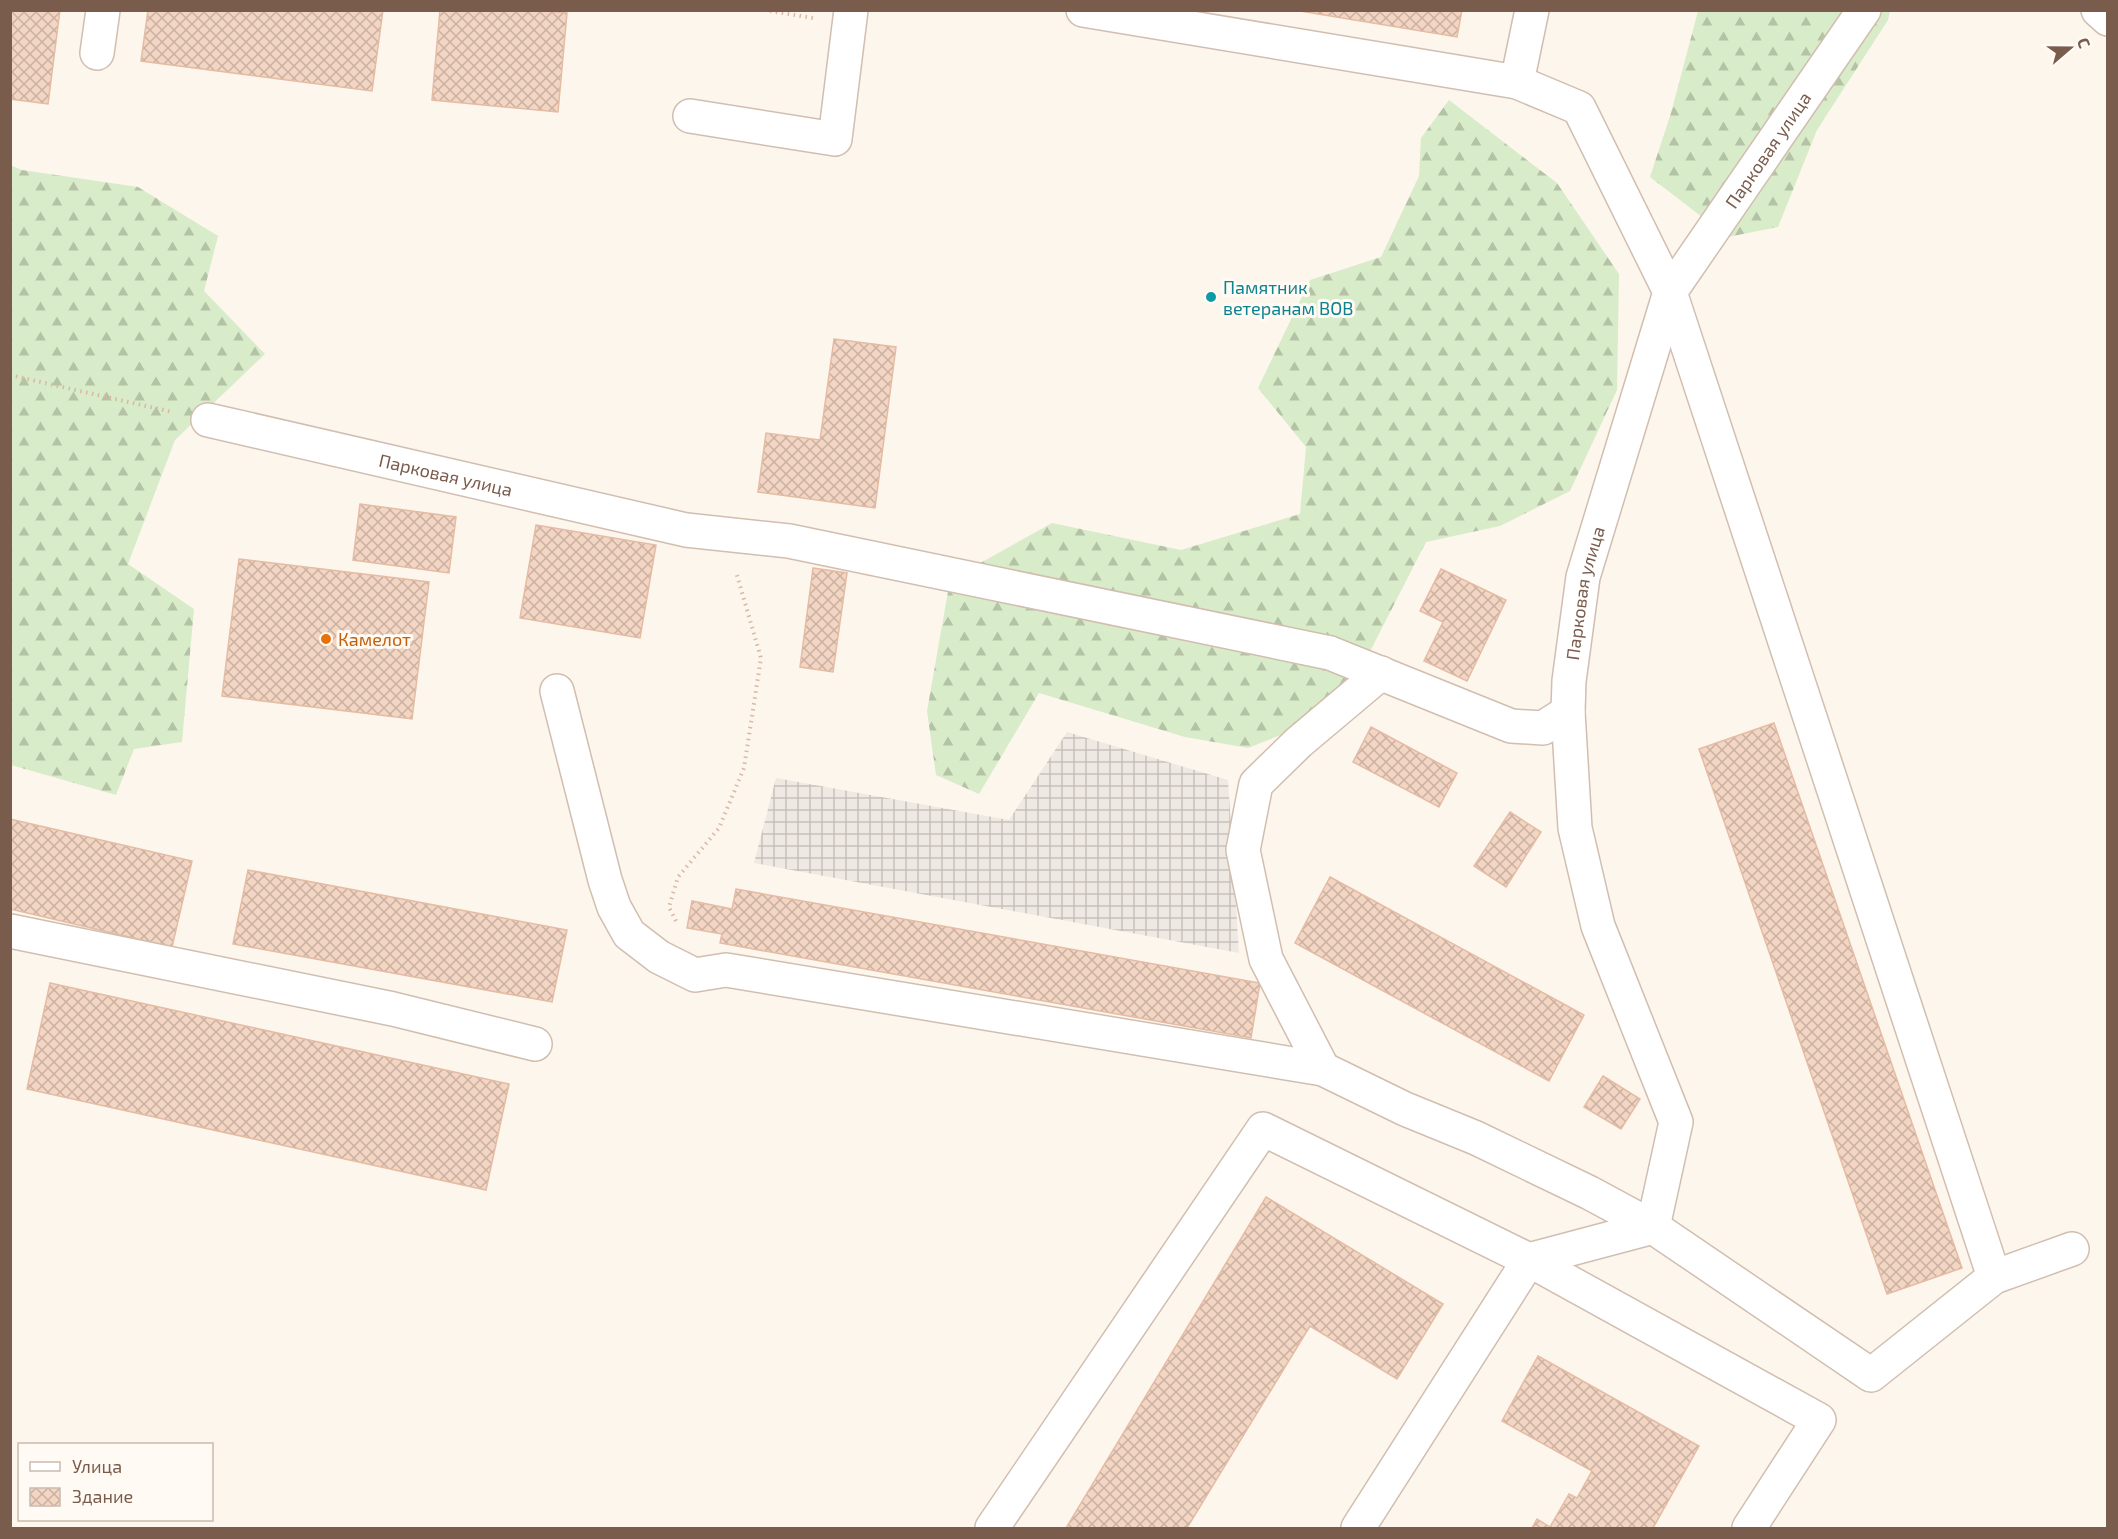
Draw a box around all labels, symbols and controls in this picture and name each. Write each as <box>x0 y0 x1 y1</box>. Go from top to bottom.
north arrow <box>2040 18 2100 78</box>
text: С <box>2074 35 2095 50</box>
street label: Парковая улица <box>1720 87 1815 212</box>
place label: Памятник ветеранам ВОВ <box>1223 276 1353 319</box>
marker: Памятник ветеранам ВОВ <box>1204 290 1218 304</box>
street label: Парковая улица <box>377 449 515 501</box>
street label: Парковая улица <box>1561 523 1609 661</box>
place label: Камелот <box>338 628 411 650</box>
marker: Камелот <box>319 632 333 646</box>
legend <box>18 1443 213 1521</box>
text: Улица <box>72 1455 122 1477</box>
text: Здание <box>72 1485 133 1507</box>

